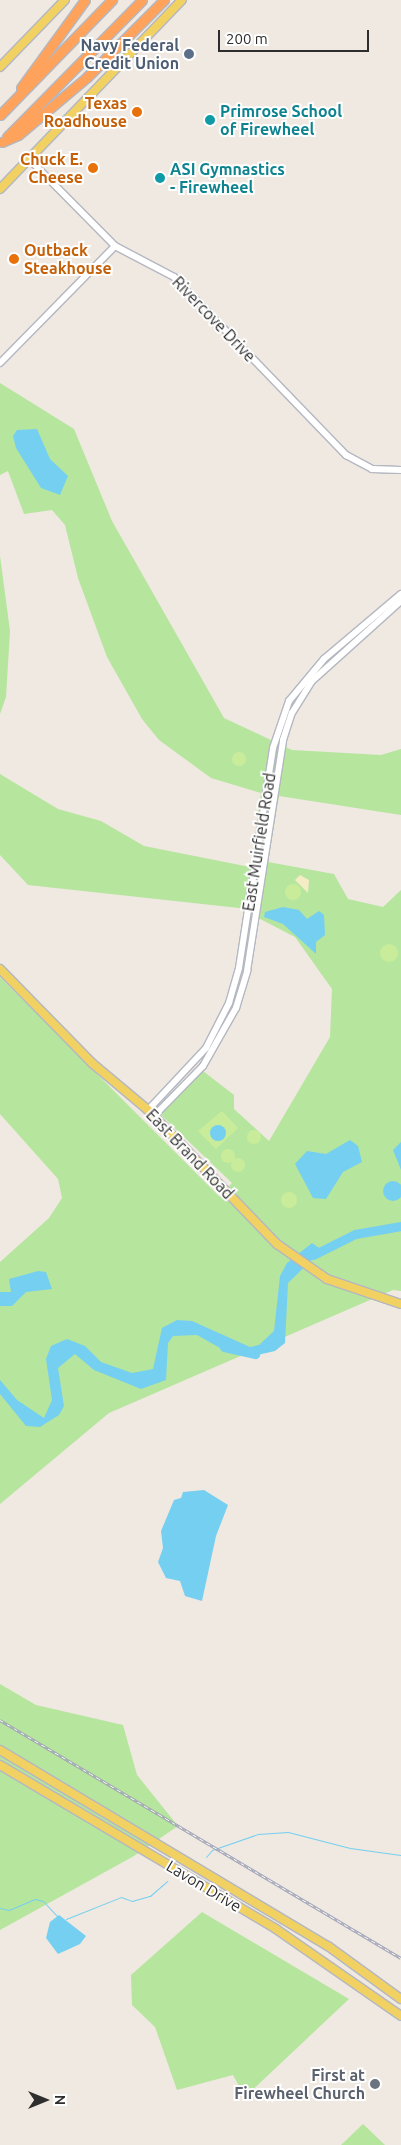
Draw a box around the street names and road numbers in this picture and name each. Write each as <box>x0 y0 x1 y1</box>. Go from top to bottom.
street label: Rivercove Drive <box>168 272 260 366</box>
street label: East Muirfield Road <box>239 771 279 913</box>
street label: East Brand Road <box>142 1105 238 1203</box>
street label: Lavon Drive <box>163 1856 245 1916</box>

